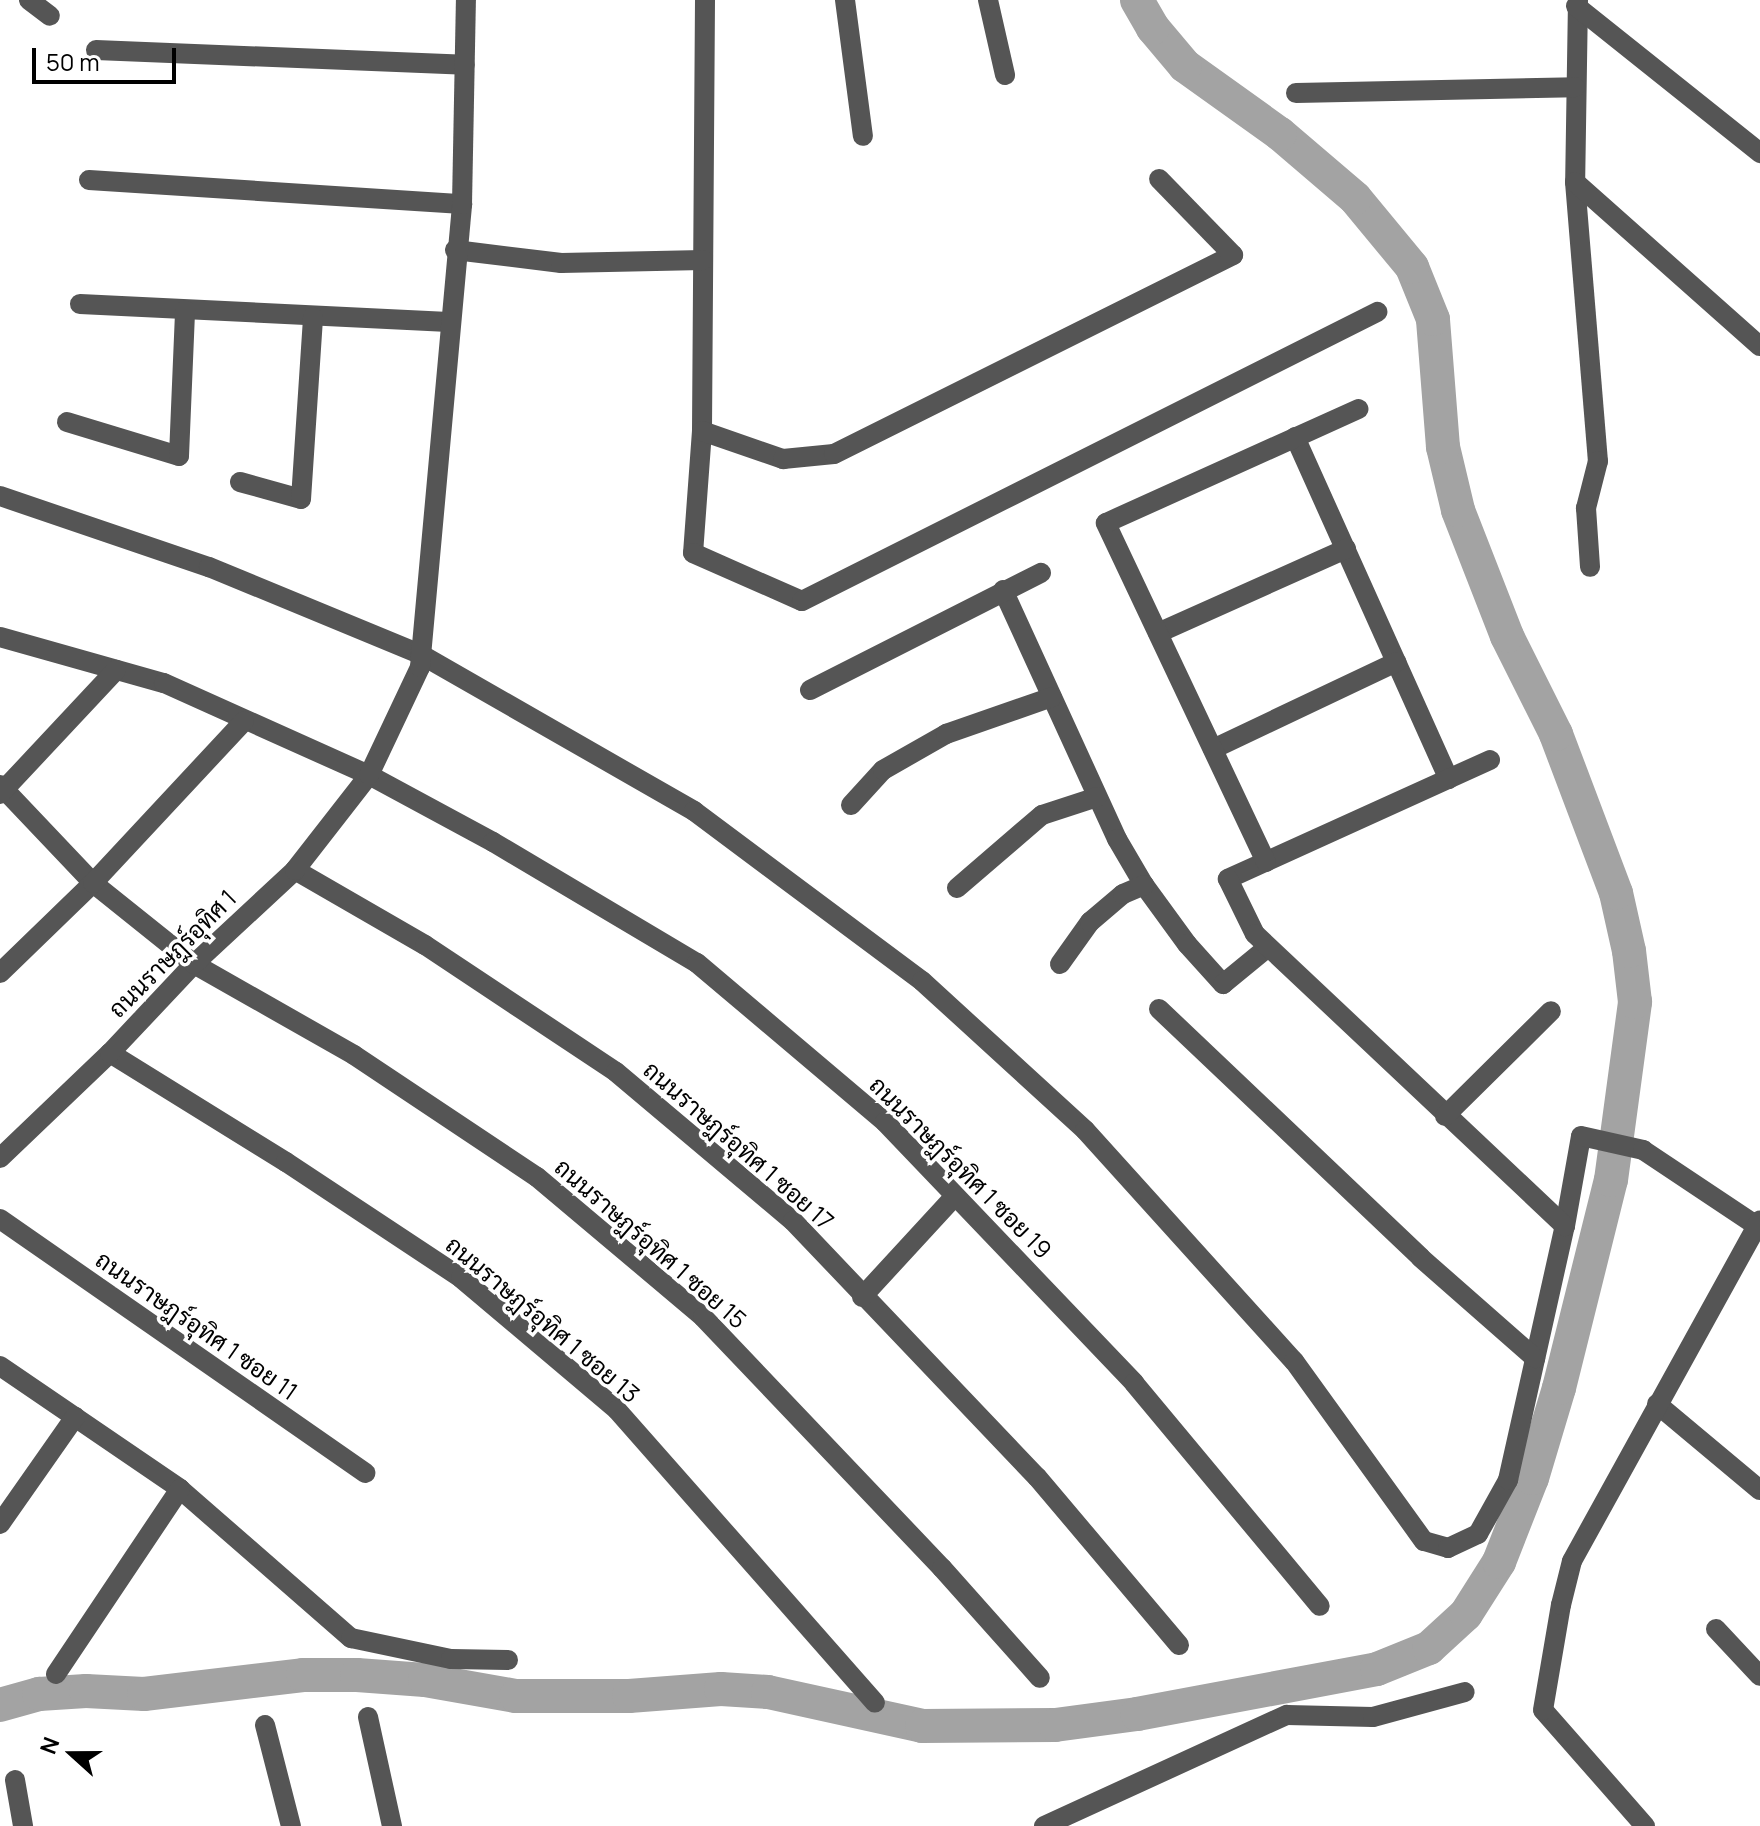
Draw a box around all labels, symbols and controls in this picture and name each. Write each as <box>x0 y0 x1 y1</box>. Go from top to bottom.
scale bar <box>36 32 180 82</box>
text: 50 m <box>46 45 100 78</box>
street label: ถนนราษฎร์อุทิศ 1 <box>102 883 242 1023</box>
street label: ถนนราษฎร์อุทิศ 1 ซอย 17 <box>638 1055 840 1235</box>
street label: ถนนราษฎร์อุทิศ 1 ซอย 19 <box>864 1070 1058 1264</box>
street label: ถนนราษฎร์อุทิศ 1 ซอย 15 <box>549 1152 753 1334</box>
street label: ถนนราษฎร์อุทิศ 1 ซอย 13 <box>440 1230 646 1408</box>
street label: ถนนราษฎร์อุทิศ 1 ซอย 11 <box>91 1244 303 1406</box>
north arrow <box>32 1714 112 1794</box>
text: N <box>33 1733 66 1758</box>

